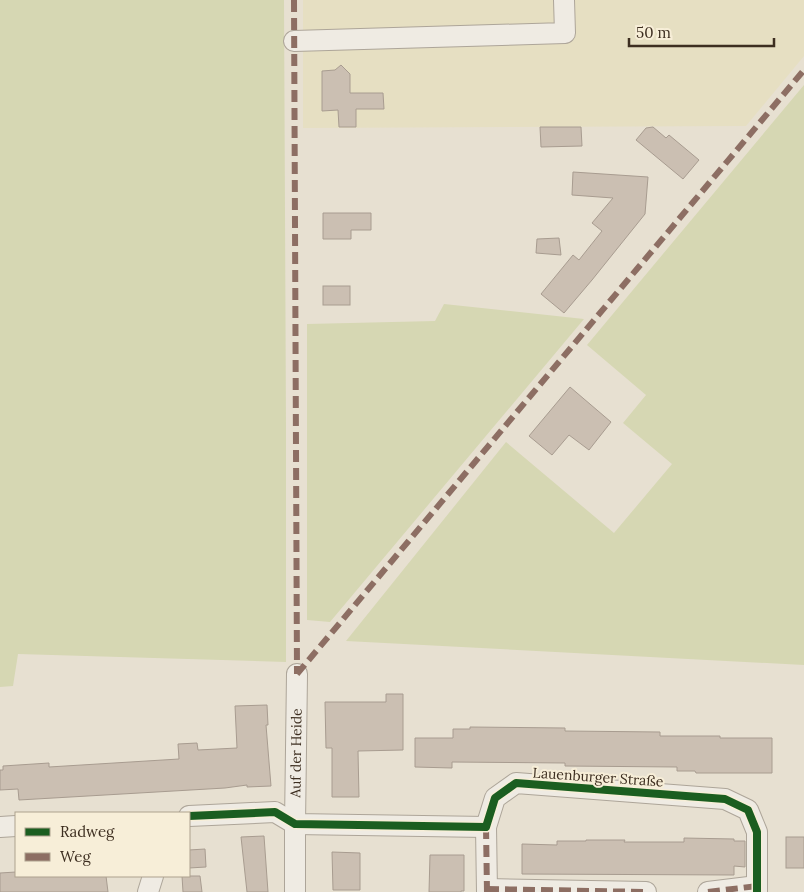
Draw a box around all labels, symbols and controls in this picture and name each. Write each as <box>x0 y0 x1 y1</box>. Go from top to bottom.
scale bar <box>629 15 774 47</box>
text: 50 m <box>636 23 671 42</box>
street label: Auf der Heide <box>286 708 306 799</box>
street label: Lauenburger Straße <box>532 763 664 791</box>
legend <box>15 812 190 877</box>
text: Radweg <box>60 822 115 841</box>
text: Weg <box>60 847 91 866</box>

